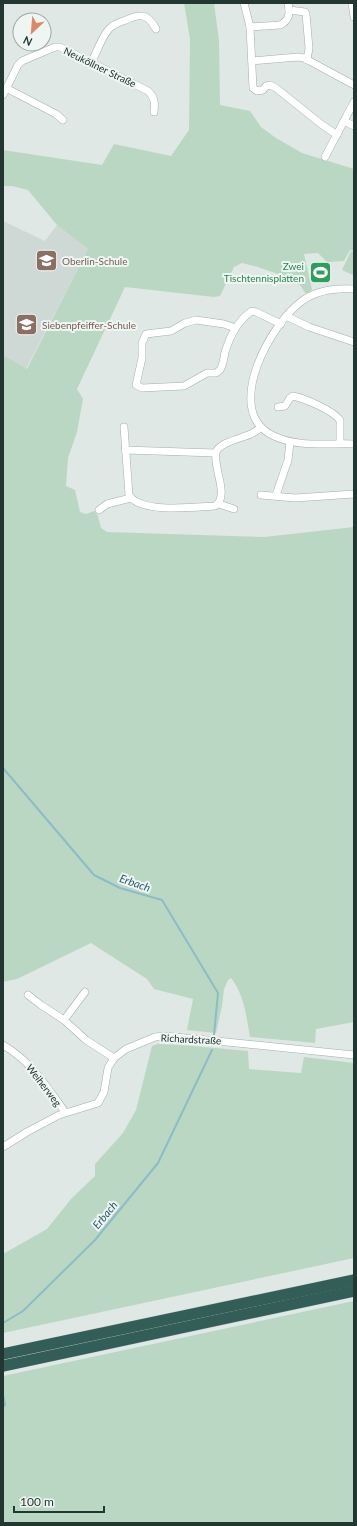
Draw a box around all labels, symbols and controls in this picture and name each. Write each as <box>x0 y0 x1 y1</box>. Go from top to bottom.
north arrow <box>12 12 52 52</box>
text: N <box>21 34 34 49</box>
street label: Neuköllner Straße <box>62 44 138 90</box>
school or university icon: Oberlin-Schule <box>34 248 60 274</box>
place label: Oberlin-Schule <box>62 255 127 267</box>
sports icon: Zwei Tischtennisplatten <box>307 259 333 285</box>
place label: Zwei Tischtennisplatten <box>224 260 304 284</box>
school or university icon: Siebenpfeiffer-Schule <box>13 312 39 338</box>
place label: Siebenpfeiffer-Schule <box>42 319 136 331</box>
water label: Erbach <box>118 871 152 894</box>
street label: Richardstraße <box>160 1031 222 1047</box>
street label: Weiherweg <box>24 1062 64 1108</box>
water label: Erbach <box>90 1198 120 1231</box>
scale bar <box>14 1488 104 1514</box>
text: 100 m <box>20 1494 54 1509</box>

